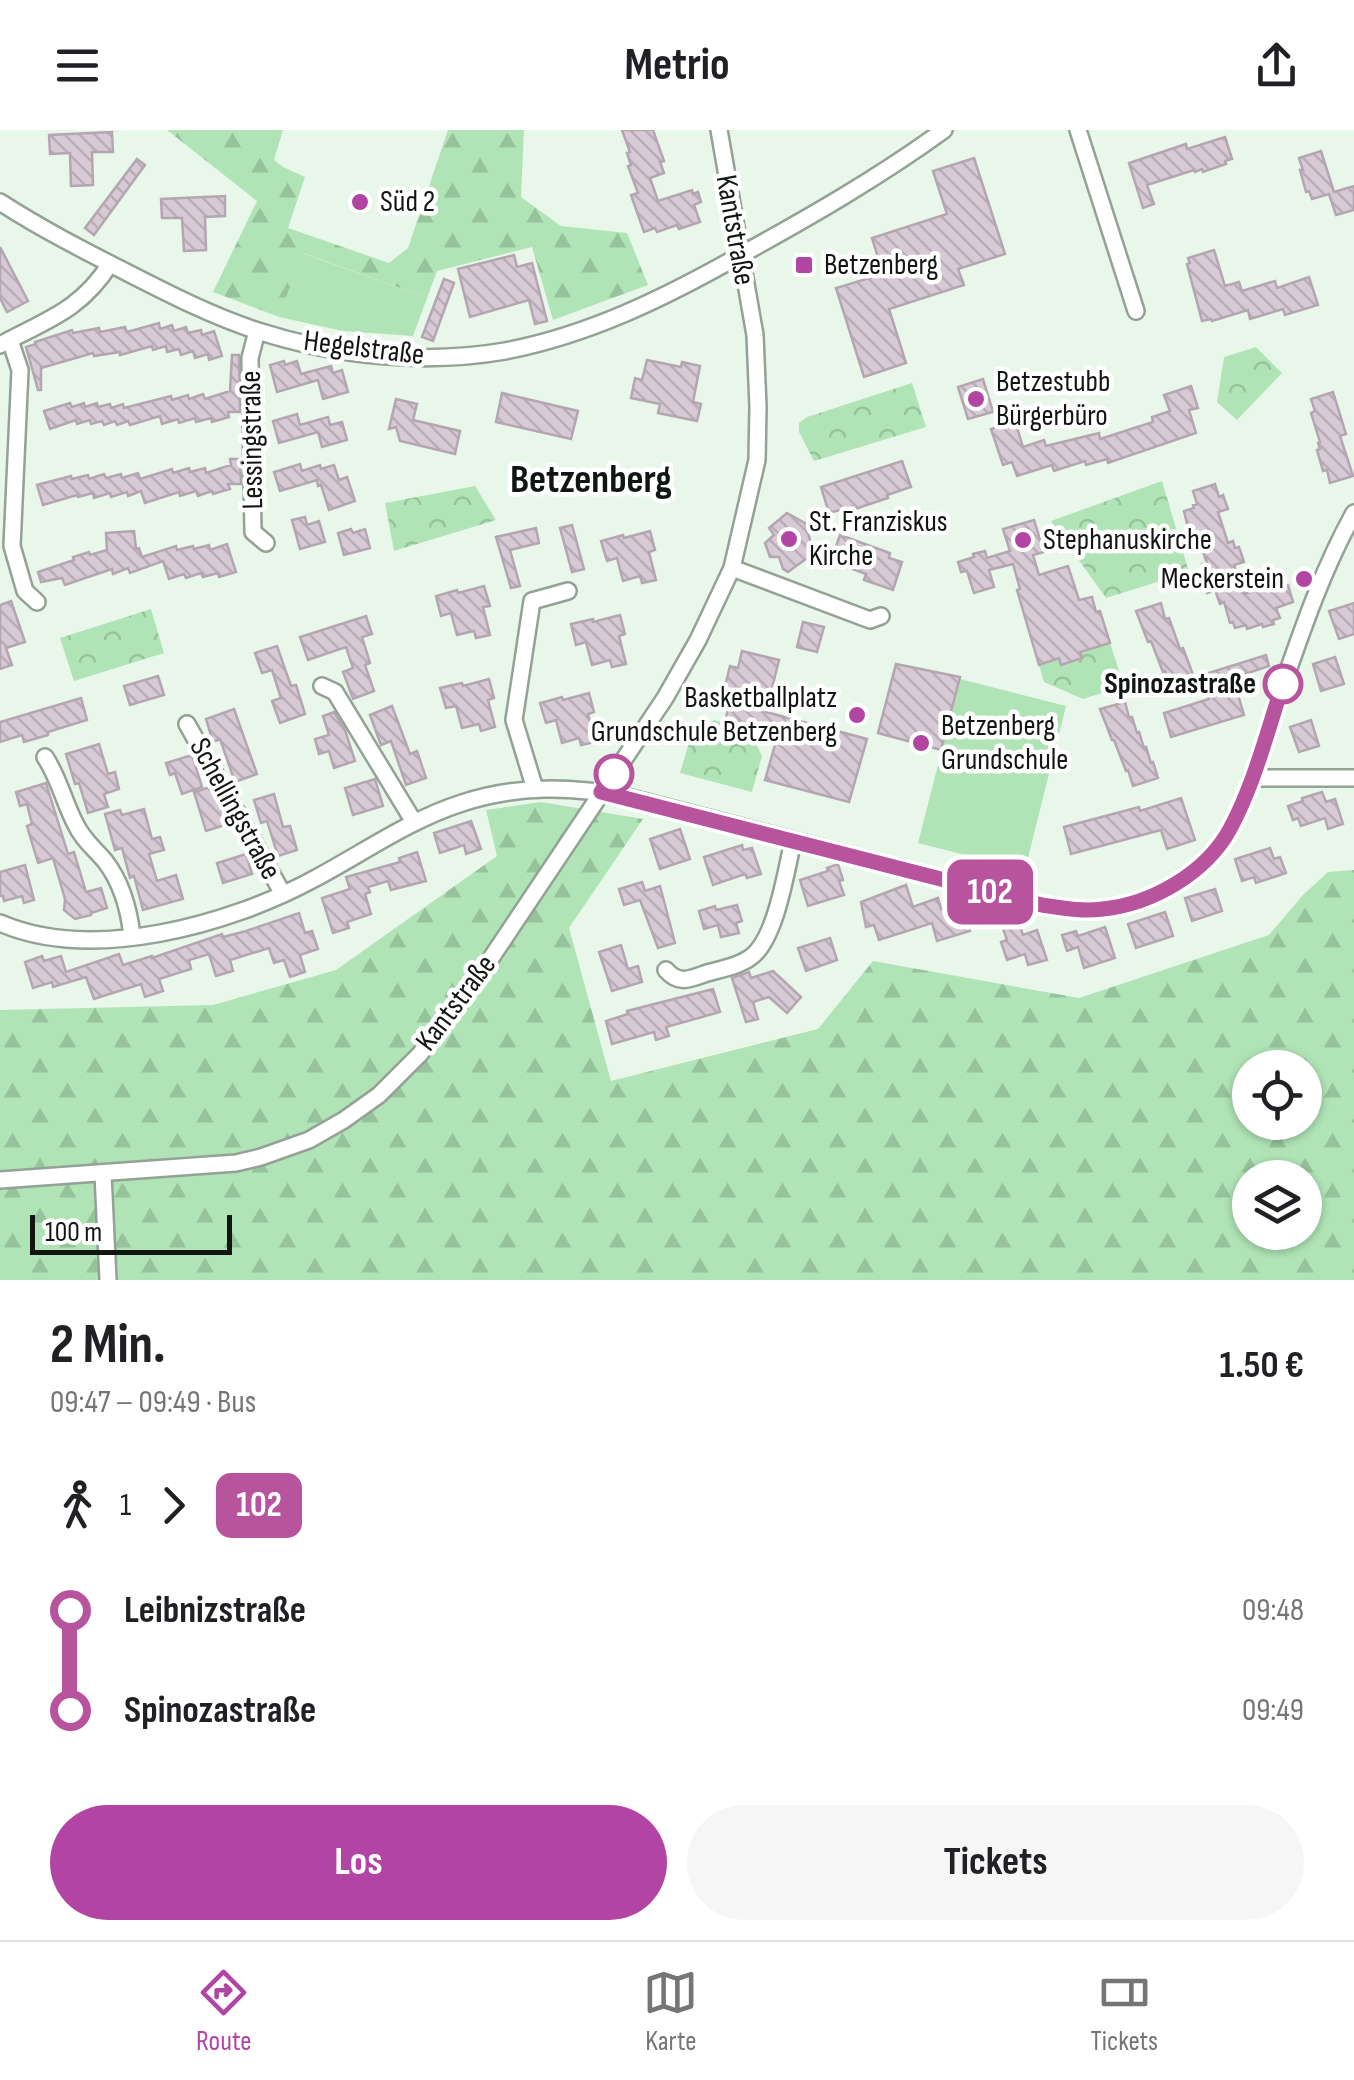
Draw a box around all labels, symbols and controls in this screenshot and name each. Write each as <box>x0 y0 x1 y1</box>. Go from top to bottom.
icon: menu <box>50 38 105 93</box>
text: Metrio <box>624 38 730 93</box>
icon: share <box>1249 38 1304 93</box>
street label: Kantstraße <box>708 172 762 288</box>
place label: Süd 2 <box>380 184 435 220</box>
marker: Süd 2 <box>349 191 371 213</box>
place label: Betzenberg <box>824 247 938 283</box>
marker: Betzenberg <box>793 254 815 276</box>
street label: Hegelstraße <box>302 323 426 373</box>
place label: Betzestubb Bürgerbüro <box>996 364 1110 434</box>
street label: Lessingstraße <box>233 370 271 510</box>
marker: Betzestubb Bürgerbüro <box>965 388 987 410</box>
district label: Betzenberg <box>510 456 672 504</box>
place label: St. Franziskus Kirche <box>809 504 948 574</box>
place label: Stephanuskirche <box>1043 522 1212 558</box>
marker: St. Franziskus Kirche <box>778 528 800 550</box>
marker: Stephanuskirche <box>1012 529 1034 551</box>
place label: Meckerstein <box>1161 561 1284 597</box>
marker: Meckerstein <box>1293 568 1315 590</box>
marker: Spinozastraße <box>1264 665 1302 703</box>
place label: Spinozastraße <box>1104 666 1256 702</box>
place label: Basketballplatz Grundschule Betzenberg <box>591 680 837 750</box>
marker: Basketballplatz Grundschule Betzenberg <box>846 704 868 726</box>
place label: Betzenberg Grundschule <box>941 708 1068 778</box>
street label: Schellingstraße <box>181 732 289 886</box>
marker: Betzenberg Grundschule <box>910 732 932 754</box>
unlabelled marker <box>595 755 633 793</box>
line badge: 102 <box>932 860 1048 924</box>
text: 102 <box>967 871 1013 914</box>
street label: Kantstraße <box>408 948 504 1058</box>
map controls <box>1232 1050 1322 1250</box>
button: locate <box>1232 1050 1322 1140</box>
button: layers <box>1232 1160 1322 1250</box>
scale bar <box>30 1210 232 1254</box>
text: 100 m <box>45 1216 102 1249</box>
text: 2 Min. <box>50 1312 166 1379</box>
text: 1.50 € <box>1219 1343 1304 1388</box>
text: 09:47 – 09:49 · Bus <box>50 1383 256 1422</box>
icon: walk <box>50 1478 105 1533</box>
icon: forward <box>146 1478 201 1533</box>
text: 102 <box>236 1484 282 1527</box>
text: 1 <box>120 1486 131 1525</box>
text: Leibnizstraße <box>124 1588 306 1633</box>
text: 09:48 <box>1242 1591 1304 1630</box>
text: Spinozastraße <box>124 1688 316 1733</box>
text: 09:49 <box>1242 1691 1304 1730</box>
button: Los <box>50 1805 667 1920</box>
button: Tickets <box>687 1805 1304 1920</box>
tab: Route <box>196 1965 251 2058</box>
tab: Karte <box>643 1965 698 2058</box>
tab: Tickets <box>1090 1965 1158 2058</box>

